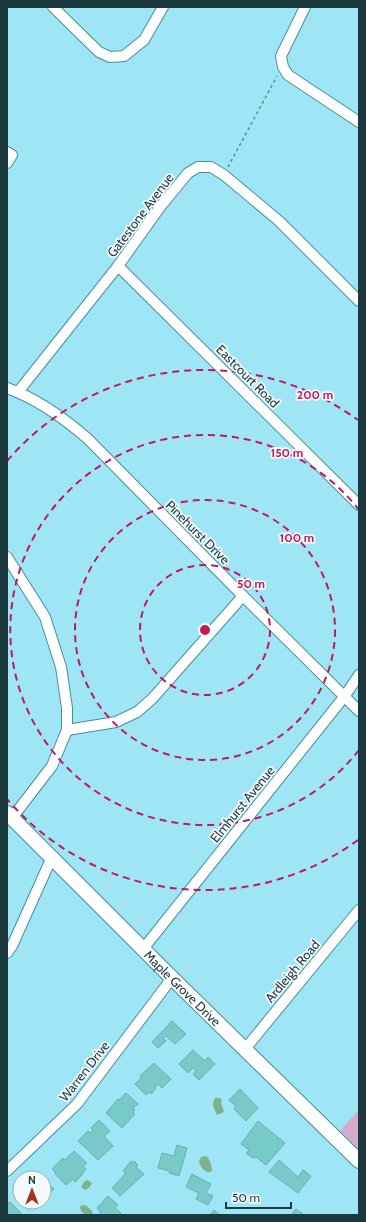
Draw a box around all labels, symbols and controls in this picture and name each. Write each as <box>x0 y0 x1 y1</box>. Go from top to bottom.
street label: Gatestone Avenue <box>103 170 177 260</box>
street label: Eastcourt Road <box>213 341 283 411</box>
text: 200 m <box>297 387 333 402</box>
text: 150 m <box>271 445 303 460</box>
street label: Pinehurst Drive <box>163 497 234 568</box>
text: 100 m <box>280 530 314 545</box>
text: 50 m <box>237 576 265 591</box>
centre of rings <box>198 623 212 637</box>
street label: Elmhurst Avenue <box>206 762 278 845</box>
street label: Ardleigh Road <box>261 937 323 1005</box>
street label: Maple Grove Drive <box>141 947 225 1030</box>
street label: Warren Drive <box>56 1037 113 1104</box>
north arrow <box>12 1170 52 1210</box>
text: N <box>28 1173 36 1187</box>
scale bar <box>226 1184 291 1210</box>
text: 50 m <box>232 1190 260 1205</box>

